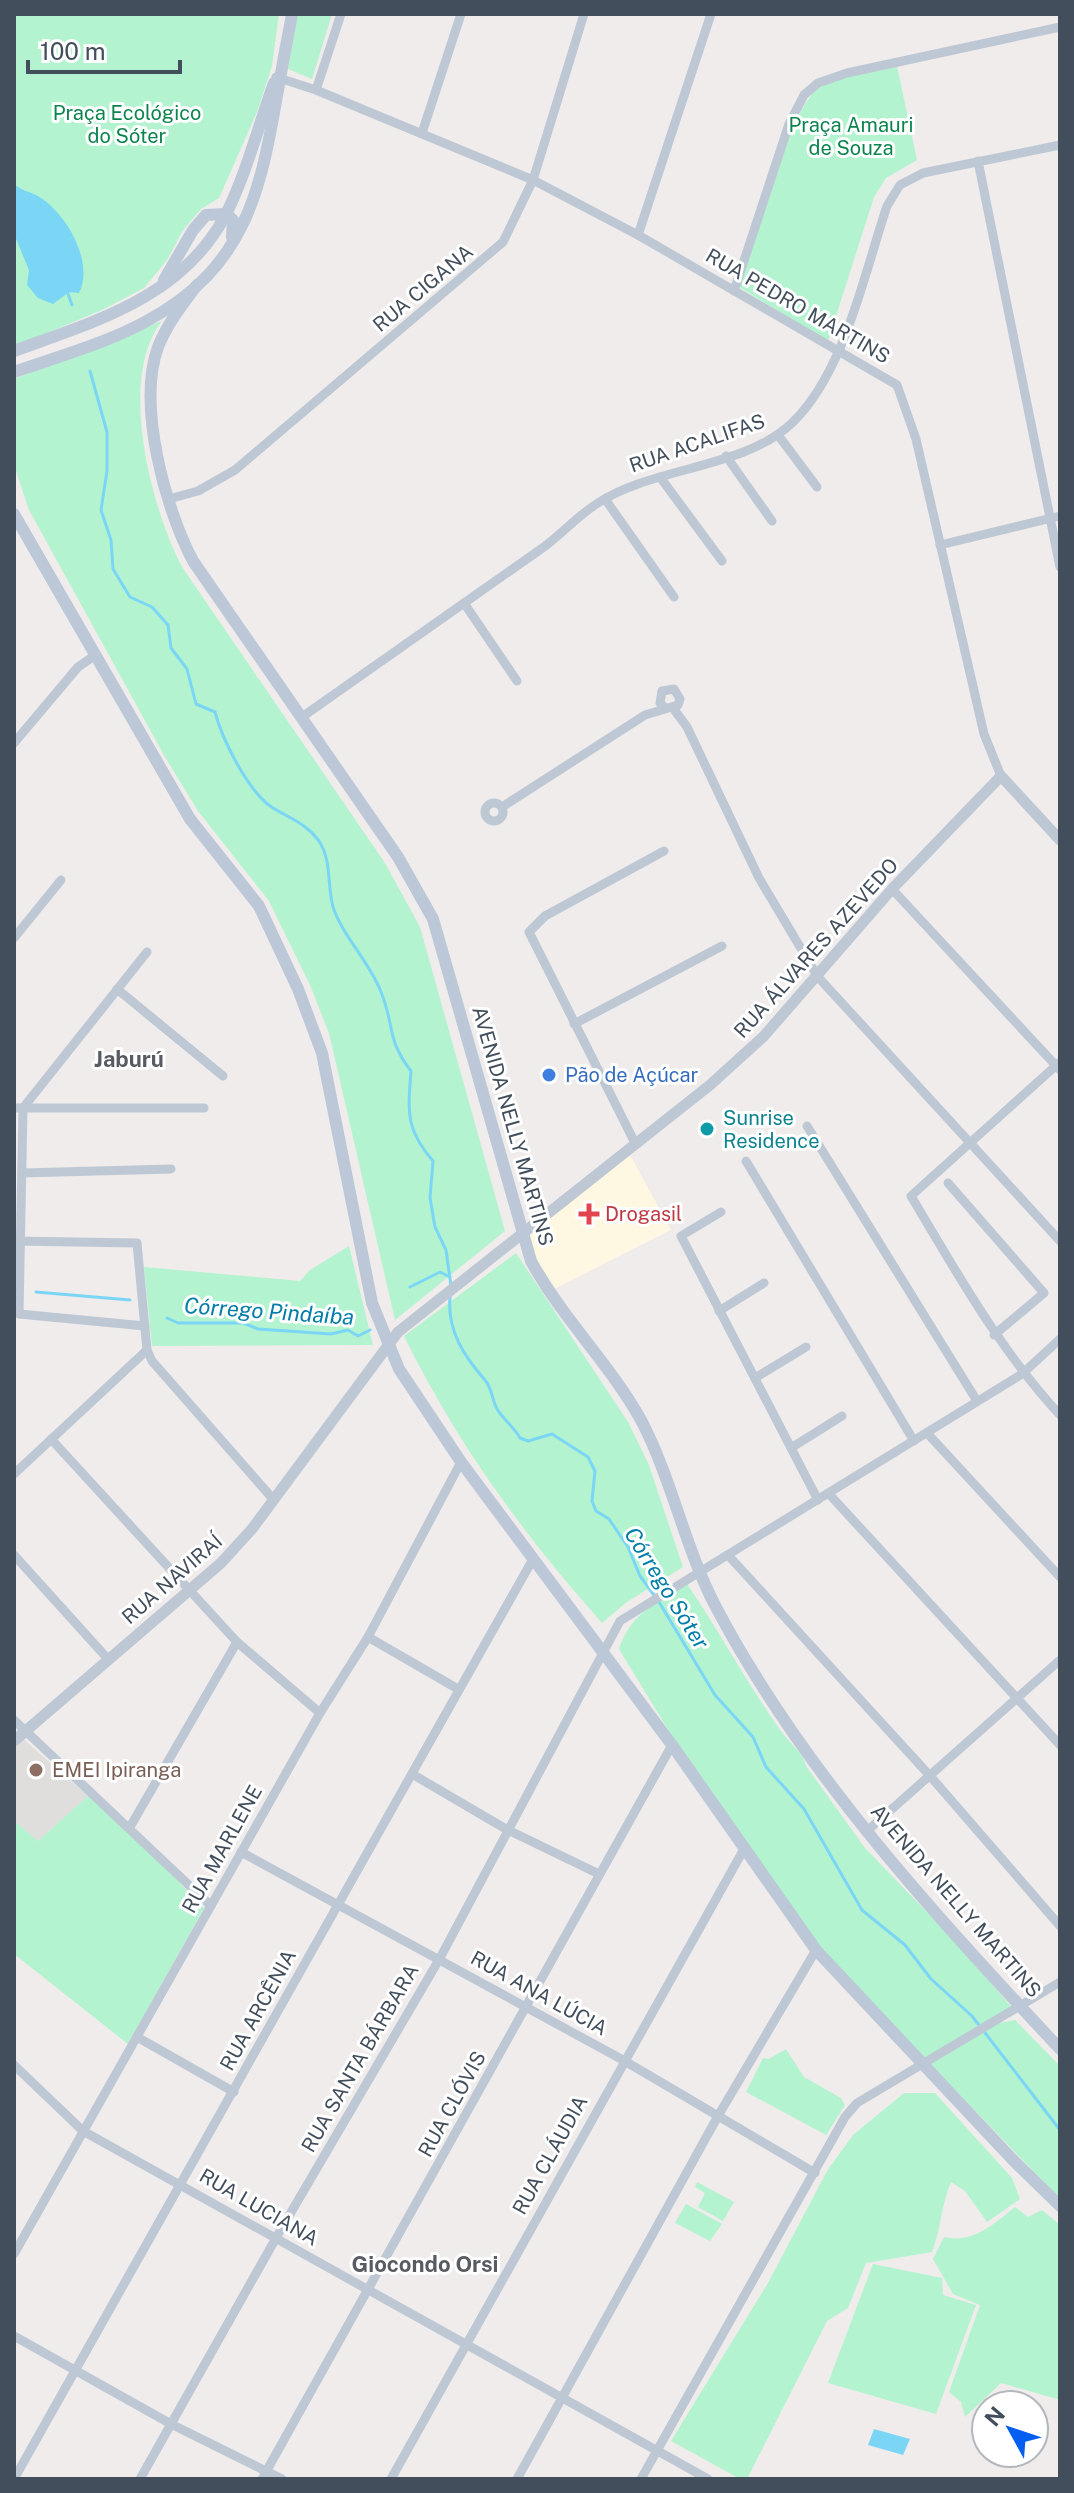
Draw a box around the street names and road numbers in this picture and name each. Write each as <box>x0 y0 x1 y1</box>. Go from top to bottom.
street label: RUA CIGANA <box>368 239 478 337</box>
street label: RUA PEDRO MARTINS <box>702 243 894 369</box>
street label: RUA ACALIFAS <box>626 409 768 477</box>
street label: RUA ÁLVARES AZEVEDO <box>728 852 903 1043</box>
street label: AVENIDA NELLY MARTINS <box>467 1004 559 1248</box>
street label: RUA NAVIRAÍ <box>116 1527 228 1629</box>
street label: RUA MARLENE <box>177 1781 267 1917</box>
street label: AVENIDA NELLY MARTINS <box>866 1800 1046 2002</box>
street label: RUA ARCÊNIA <box>215 1945 301 2075</box>
street label: RUA ANA LÚCIA <box>466 1945 612 2040</box>
street label: RUA SANTA BÁRBARA <box>295 1959 424 2156</box>
street label: RUA CLÓVIS <box>412 2046 491 2161</box>
street label: RUA CLÁUDIA <box>507 2091 593 2219</box>
street label: RUA LUCIANA <box>195 2163 323 2251</box>

